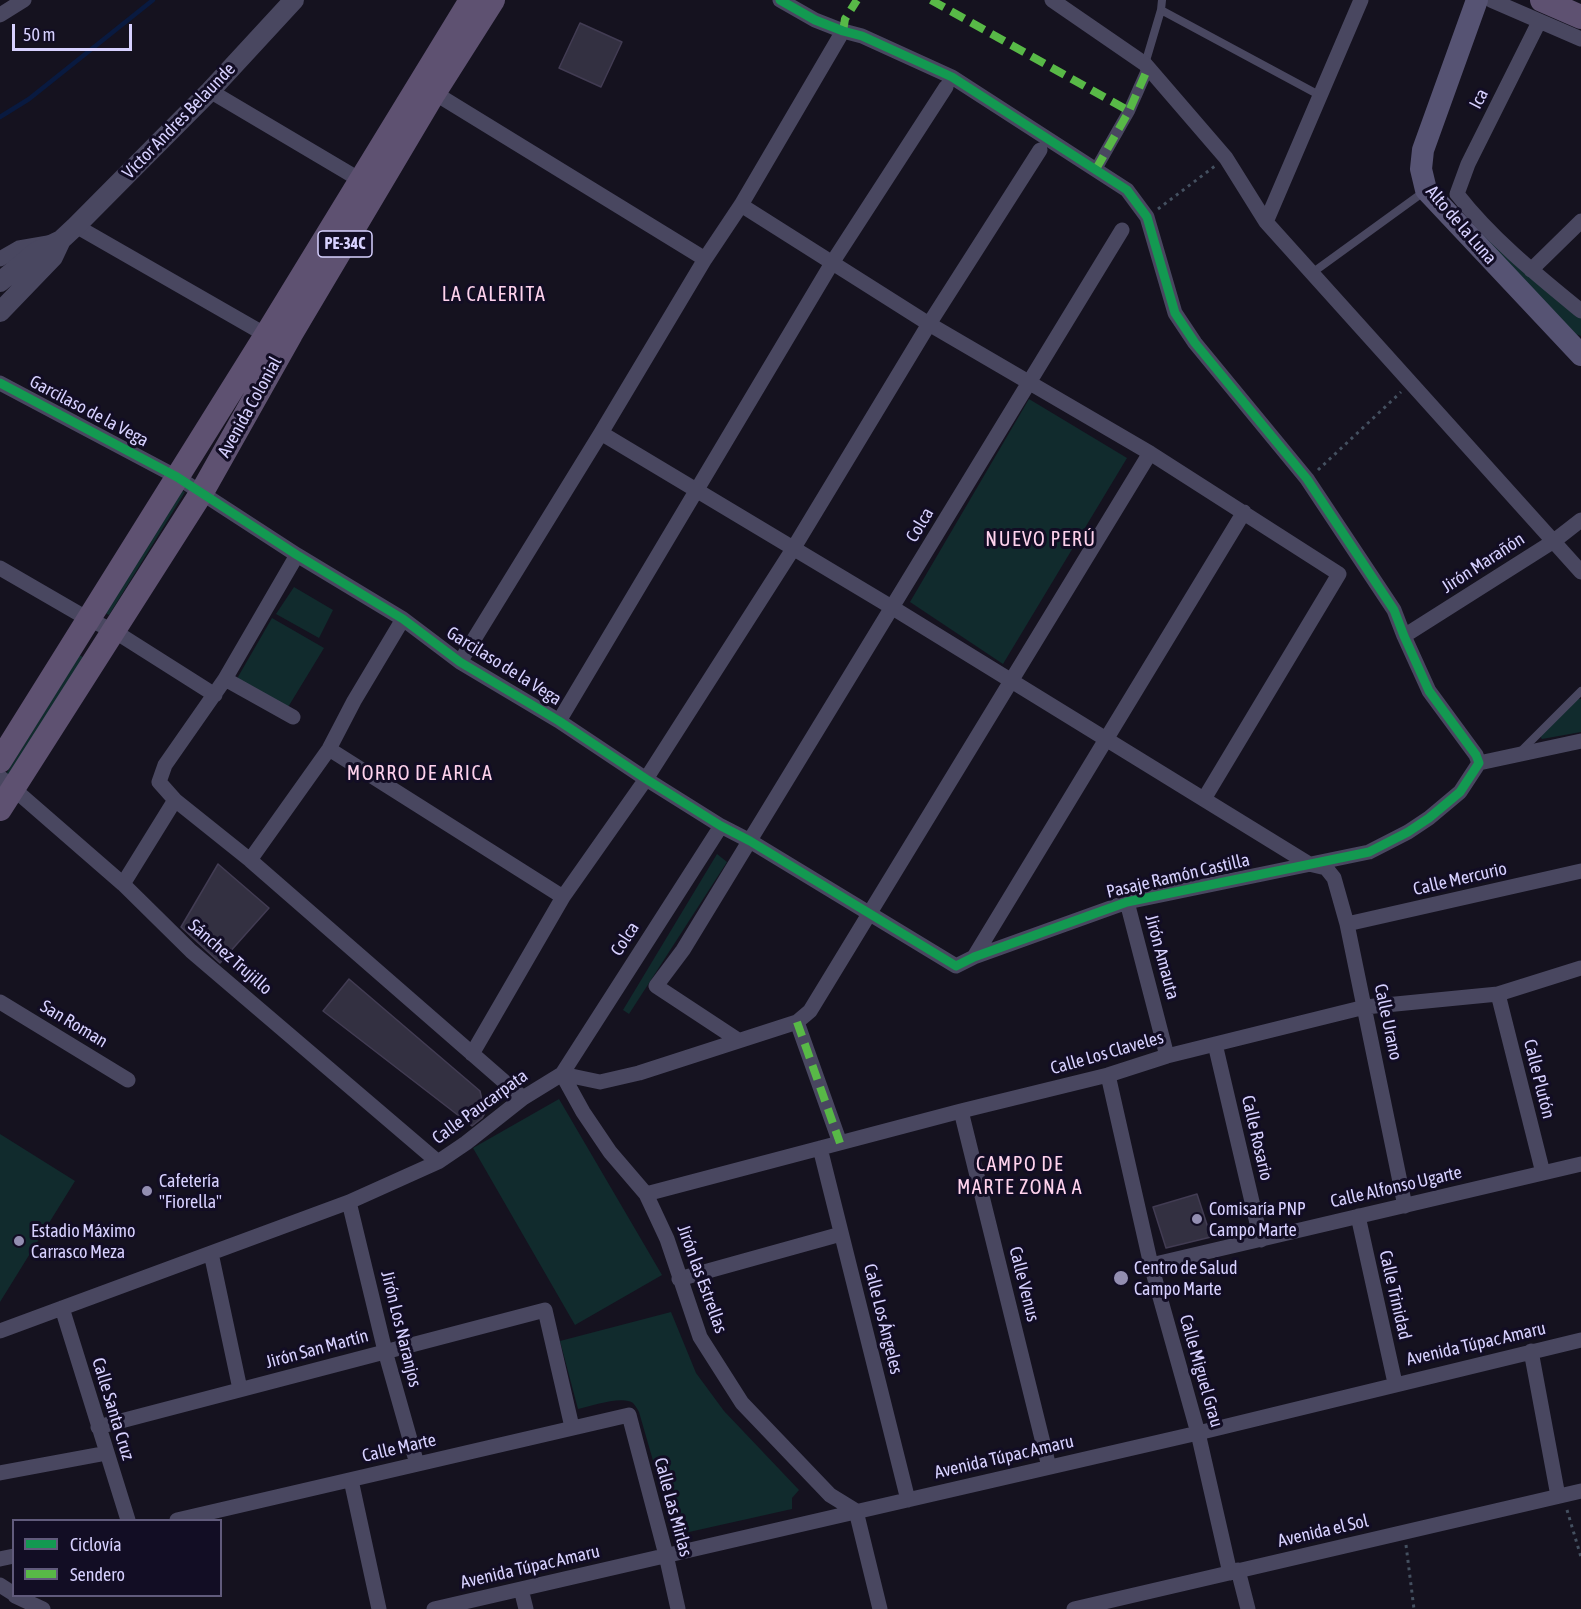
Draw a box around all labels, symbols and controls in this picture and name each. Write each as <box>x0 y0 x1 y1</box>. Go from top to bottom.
scale bar <box>15 12 135 50</box>
text: 50 m <box>23 24 55 45</box>
street label: Víctor Andres Belaunde <box>118 58 240 184</box>
street label: Ica <box>1465 85 1493 113</box>
street label: Alto de la Luna <box>1421 181 1501 269</box>
road number: PE-34C <box>318 231 372 257</box>
district label: LA CALERITA <box>442 283 546 307</box>
street label: Avenida Colonial <box>213 353 287 461</box>
street label: Garcilaso de la Vega <box>26 371 152 451</box>
street label: Colca <box>901 504 939 546</box>
district label: NUEVO PERÚ <box>985 528 1097 552</box>
street label: Jirón Marañón <box>1437 528 1529 598</box>
street label: Garcilaso de la Vega <box>443 622 565 710</box>
district label: MORRO DE ARICA <box>347 762 493 786</box>
street label: Pasaje Ramón Castilla <box>1104 849 1252 903</box>
street label: Calle Mercurio <box>1411 858 1509 900</box>
street label: Jirón Amauta <box>1140 912 1184 1002</box>
street label: Sánchez Trujillo <box>184 915 276 999</box>
street label: Colca <box>606 918 644 960</box>
street label: Calle Urano <box>1369 982 1407 1062</box>
street label: San Roman <box>36 996 112 1052</box>
street label: Calle Los Claveles <box>1048 1027 1166 1079</box>
street label: Calle Plutón <box>1519 1037 1559 1121</box>
street label: Calle Paucarpata <box>428 1065 532 1149</box>
street label: Calle Rosario <box>1237 1093 1277 1183</box>
district label: CAMPO DE MARTE ZONA A <box>957 1153 1083 1200</box>
street label: Calle Alfonso Ugarte <box>1328 1161 1464 1213</box>
place label: Cafetería "Fiorella" <box>159 1170 222 1212</box>
marker: Cafetería "Fiorella" <box>140 1184 154 1198</box>
place label: Comisaría PNP Campo Marte <box>1209 1198 1306 1240</box>
marker: Comisaría PNP Campo Marte <box>1190 1212 1204 1226</box>
place label: Estadio Máximo Carrasco Meza <box>31 1220 135 1262</box>
street label: Jirón las Estrellas <box>672 1222 732 1336</box>
marker: Estadio Máximo Carrasco Meza <box>12 1234 26 1248</box>
street label: Calle Venus <box>1004 1244 1044 1324</box>
street label: Calle Trinidad <box>1374 1248 1416 1342</box>
place label: Centro de Salud Campo Marte <box>1134 1257 1238 1300</box>
street label: Calle Los Ángeles <box>859 1262 907 1376</box>
street label: Jirón Los Naranjos <box>376 1269 426 1389</box>
marker: Centro de Salud Campo Marte <box>1112 1269 1130 1287</box>
street label: Calle Miguel Grau <box>1175 1312 1227 1430</box>
street label: Avenida Túpac Amaru <box>1404 1317 1548 1371</box>
street label: Jirón San Martín <box>263 1325 371 1373</box>
street label: Calle Santa Cruz <box>87 1355 139 1463</box>
street label: Calle Marte <box>360 1429 438 1467</box>
street label: Avenida Túpac Amaru <box>932 1430 1076 1484</box>
street label: Calle Las Mirlas <box>649 1455 697 1559</box>
street label: Avenida el Sol <box>1275 1510 1371 1552</box>
legend <box>12 1519 222 1597</box>
text: Ciclovía <box>70 1534 122 1555</box>
street label: Avenida Túpac Amaru <box>458 1540 602 1594</box>
text: Sendero <box>70 1564 125 1585</box>

